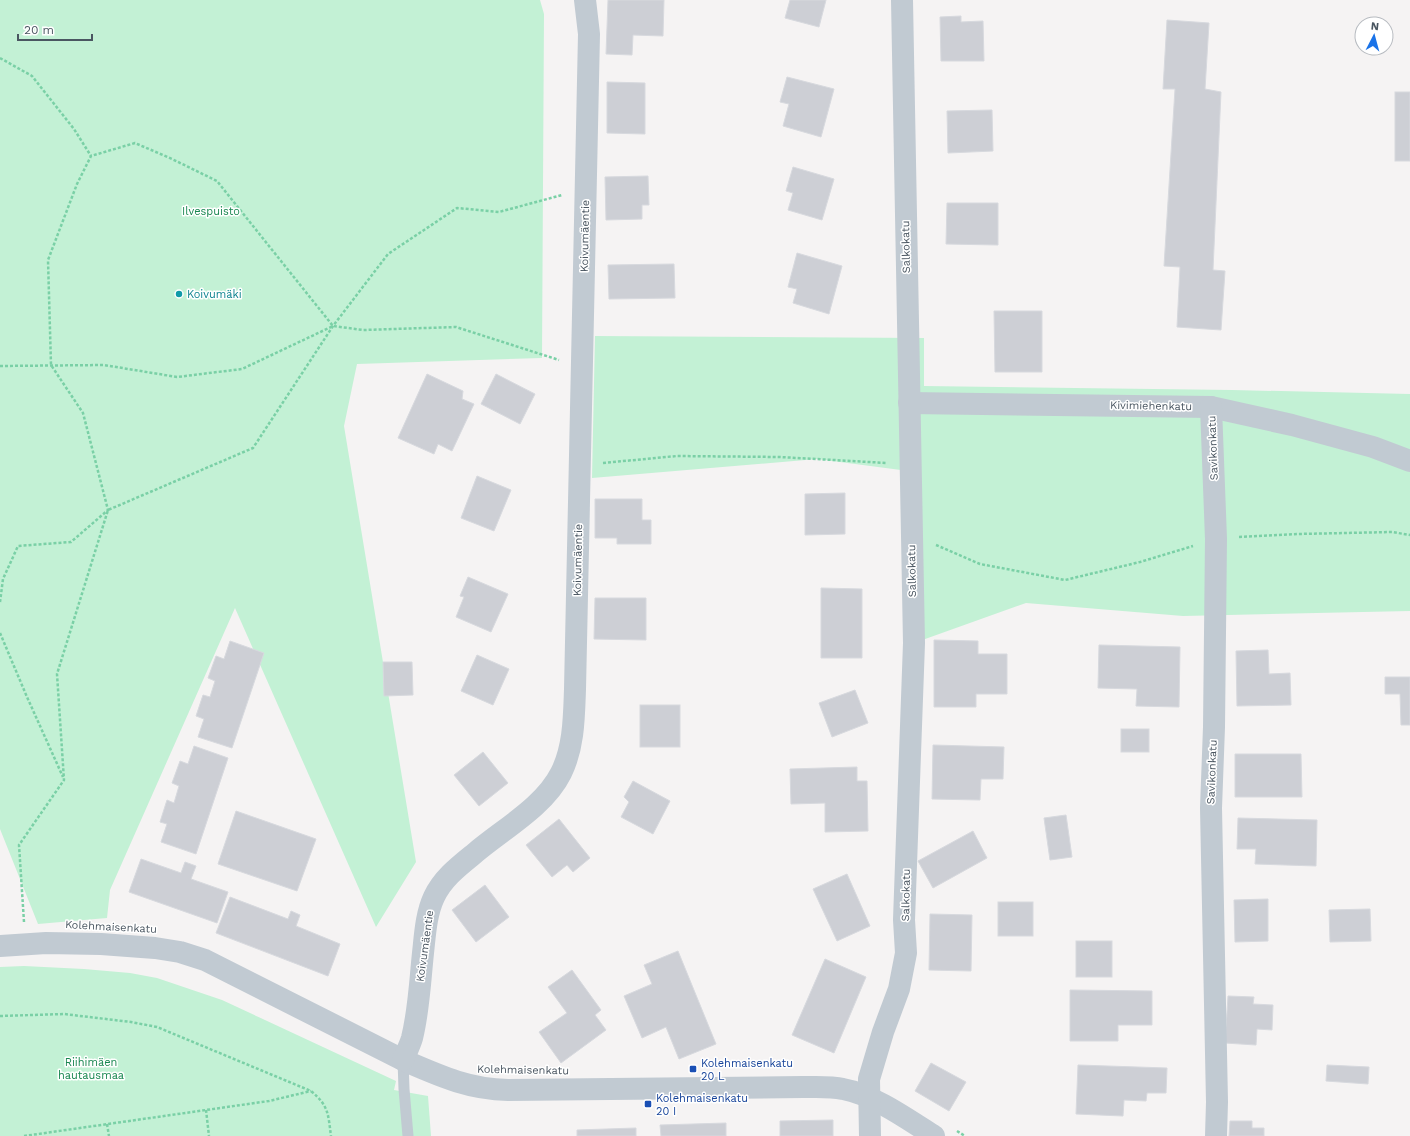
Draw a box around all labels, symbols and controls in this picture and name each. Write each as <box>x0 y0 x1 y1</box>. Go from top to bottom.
scale bar <box>18 16 92 42</box>
north arrow <box>1354 16 1394 56</box>
text: N <box>1370 20 1380 33</box>
text: 20 m <box>24 23 54 37</box>
street label: Koivumäentie <box>578 200 592 272</box>
park label: Ilvespuisto <box>182 205 240 218</box>
street label: Salkokatu <box>899 221 913 273</box>
place label: Koivumäki <box>187 288 242 301</box>
marker: Koivumäki <box>174 289 184 299</box>
street label: Kivimiehenkatu <box>1110 399 1192 413</box>
street label: Savikonkatu <box>1205 415 1221 481</box>
street label: Koivumäentie <box>571 524 585 596</box>
street label: Salkokatu <box>905 545 919 597</box>
street label: Savikonkatu <box>1204 739 1220 805</box>
street label: Salkokatu <box>899 869 913 921</box>
street label: Koivumäentie <box>414 909 436 983</box>
street label: Kolehmaisenkatu <box>65 918 157 936</box>
park label: Riihimäen hautausmaa <box>58 1056 124 1082</box>
place label: Kolehmaisenkatu 20 L <box>701 1057 793 1083</box>
street label: Kolehmaisenkatu <box>477 1063 569 1077</box>
marker: Kolehmaisenkatu 20 L <box>688 1064 698 1074</box>
place label: Kolehmaisenkatu 20 I <box>656 1092 748 1118</box>
marker: Kolehmaisenkatu 20 I <box>643 1099 653 1109</box>

